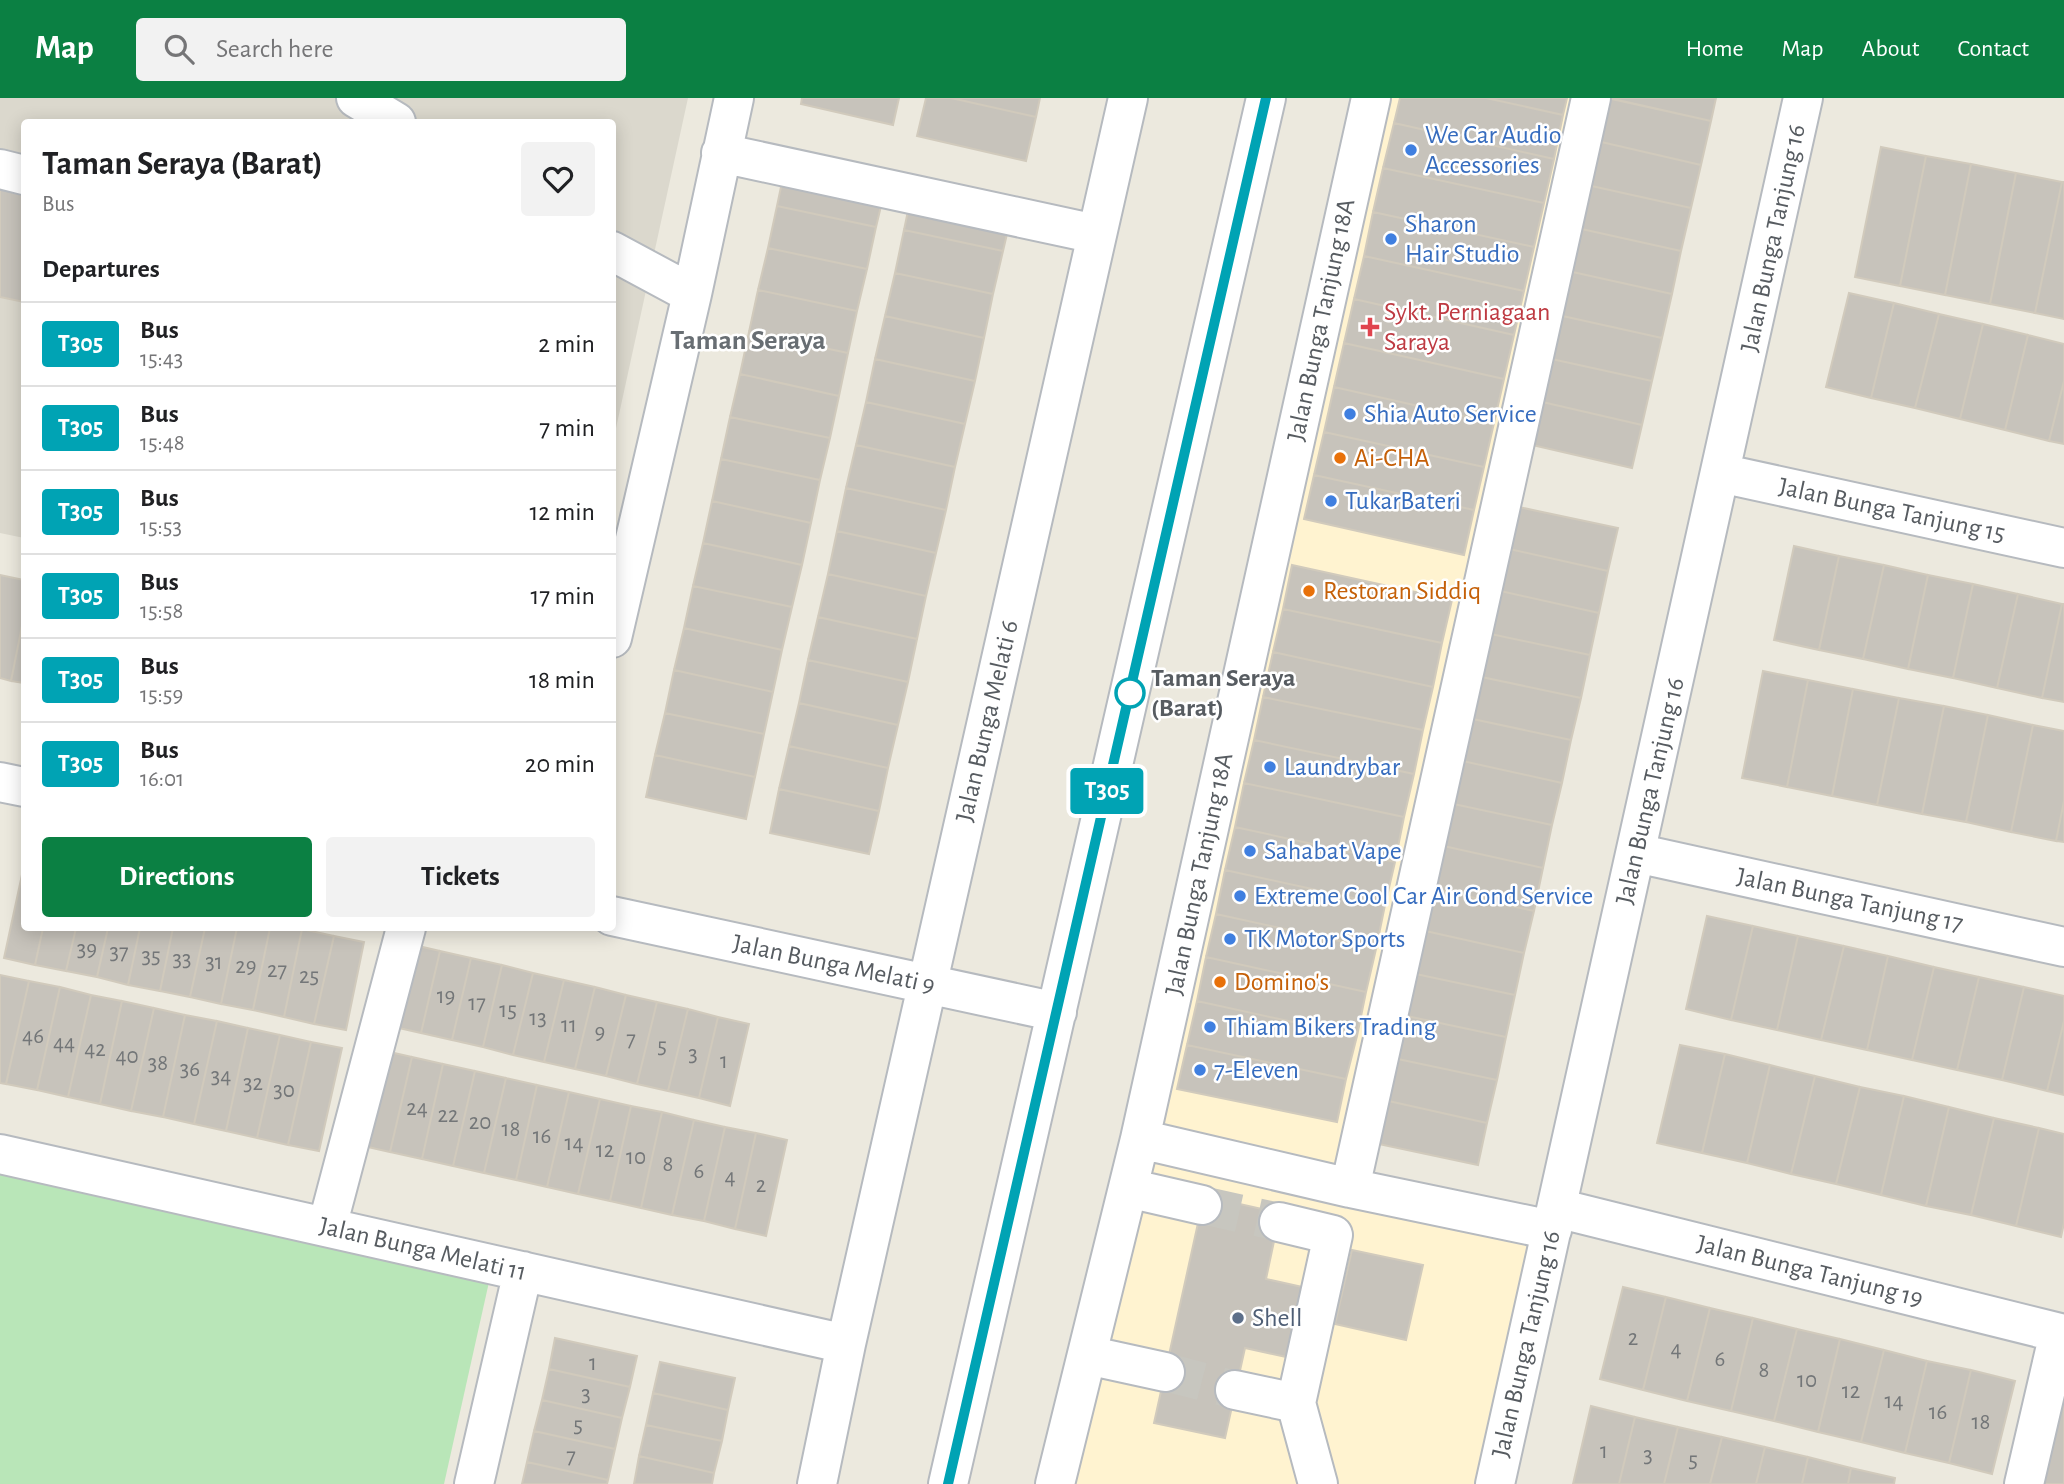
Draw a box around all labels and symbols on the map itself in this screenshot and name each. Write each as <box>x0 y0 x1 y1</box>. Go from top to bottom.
place label: We Car Audio Accessories <box>1425 122 1562 178</box>
street label: Jalan Bunga Tanjung 16 <box>1736 122 1810 354</box>
marker: We Car Audio Accessories <box>1403 142 1419 158</box>
street label: Jalan Bunga Tanjung 18A <box>1283 196 1359 444</box>
place label: Sharon Hair Studio <box>1405 211 1520 267</box>
marker: Sharon Hair Studio <box>1383 231 1399 247</box>
place label: Sykt. Perniagaan Saraya <box>1384 299 1550 355</box>
marker: Sykt. Perniagaan Saraya <box>1362 319 1378 335</box>
district label: Taman Seraya <box>670 327 826 355</box>
place label: Shia Auto Service <box>1364 401 1537 427</box>
marker: Shia Auto Service <box>1342 406 1358 422</box>
place label: Ai-CHA <box>1354 445 1430 471</box>
marker: Ai-CHA <box>1332 450 1348 466</box>
street label: Jalan Bunga Tanjung 15 <box>1776 473 2008 547</box>
place label: TukarBateri <box>1345 488 1461 514</box>
marker: TukarBateri <box>1323 493 1339 509</box>
place label: Restoran Siddiq <box>1323 578 1481 604</box>
marker: Restoran Siddiq <box>1301 583 1317 599</box>
street label: Jalan Bunga Melati 6 <box>951 618 1023 824</box>
place label: Taman Seraya (Barat) <box>1151 665 1296 721</box>
street label: Jalan Bunga Tanjung 16 <box>1611 675 1689 907</box>
marker: Taman Seraya (Barat) <box>1115 678 1145 708</box>
street label: Jalan Bunga Tanjung 18A <box>1161 750 1237 998</box>
place label: Laundrybar <box>1284 754 1401 780</box>
marker: Laundrybar <box>1262 759 1278 775</box>
line badge: T305 <box>1058 768 1156 814</box>
place label: Sahabat Vape <box>1264 838 1402 864</box>
marker: Sahabat Vape <box>1242 843 1258 859</box>
street label: Jalan Bunga Tanjung 17 <box>1734 863 1966 937</box>
place label: Extreme Cool Car Air Cond Service <box>1254 883 1593 909</box>
marker: Extreme Cool Car Air Cond Service <box>1232 888 1248 904</box>
place label: TK Motor Sports <box>1244 926 1405 952</box>
street label: Jalan Bunga Melati 9 <box>731 930 937 998</box>
marker: TK Motor Sports <box>1222 931 1238 947</box>
house number: 39 <box>77 938 97 961</box>
house number: 37 <box>109 941 129 964</box>
house number: 35 <box>141 945 161 968</box>
house number: 33 <box>173 948 191 971</box>
house number: 31 <box>205 951 223 974</box>
house number: 29 <box>235 955 257 978</box>
house number: 27 <box>267 959 287 982</box>
house number: 25 <box>299 965 319 988</box>
place label: Domino's <box>1234 969 1329 995</box>
marker: Domino's <box>1212 974 1228 990</box>
house number: 19 <box>437 985 455 1008</box>
house number: 17 <box>468 992 486 1015</box>
house number: 15 <box>499 999 517 1022</box>
house number: 13 <box>529 1007 547 1030</box>
house number: 11 <box>561 1014 577 1037</box>
place label: Thiam Bikers Trading <box>1224 1014 1436 1040</box>
marker: Thiam Bikers Trading <box>1202 1019 1218 1035</box>
house number: 9 <box>595 1021 605 1044</box>
house number: 46 <box>22 1025 44 1048</box>
house number: 7 <box>626 1028 636 1051</box>
house number: 44 <box>53 1032 75 1055</box>
house number: 5 <box>657 1035 667 1058</box>
house number: 42 <box>84 1038 106 1061</box>
house number: 3 <box>688 1043 698 1066</box>
house number: 40 <box>115 1045 139 1068</box>
house number: 1 <box>720 1050 728 1073</box>
house number: 38 <box>148 1052 168 1075</box>
place label: 7-Eleven <box>1214 1057 1299 1083</box>
house number: 36 <box>180 1058 200 1081</box>
marker: 7-Eleven <box>1192 1062 1208 1078</box>
house number: 34 <box>211 1065 231 1088</box>
house number: 32 <box>243 1072 263 1095</box>
house number: 30 <box>273 1079 295 1102</box>
house number: 24 <box>406 1097 428 1120</box>
house number: 22 <box>438 1104 458 1127</box>
house number: 20 <box>469 1111 491 1134</box>
house number: 18 <box>502 1118 520 1141</box>
house number: 16 <box>533 1125 551 1148</box>
house number: 14 <box>565 1132 583 1155</box>
house number: 12 <box>596 1139 614 1162</box>
house number: 10 <box>626 1146 646 1169</box>
house number: 8 <box>663 1153 673 1176</box>
house number: 6 <box>694 1160 704 1183</box>
house number: 4 <box>724 1166 736 1189</box>
house number: 2 <box>756 1174 766 1197</box>
street label: Jalan Bunga Melati 11 <box>317 1213 529 1285</box>
street label: Jalan Bunga Tanjung 16 <box>1487 1228 1565 1460</box>
street label: Jalan Bunga Tanjung 19 <box>1694 1230 1926 1312</box>
place label: Shell <box>1252 1305 1302 1331</box>
marker: Shell <box>1230 1310 1246 1326</box>
house number: 2 <box>1628 1327 1638 1350</box>
house number: 4 <box>1670 1338 1682 1361</box>
house number: 6 <box>1715 1348 1725 1371</box>
house number: 1 <box>589 1352 597 1375</box>
house number: 8 <box>1759 1359 1769 1382</box>
house number: 10 <box>1797 1369 1817 1392</box>
house number: 12 <box>1842 1380 1860 1403</box>
house number: 3 <box>581 1383 591 1406</box>
house number: 14 <box>1885 1390 1903 1413</box>
house number: 16 <box>1929 1401 1947 1424</box>
house number: 18 <box>1972 1411 1990 1434</box>
house number: 5 <box>573 1414 583 1437</box>
house number: 1 <box>1600 1440 1608 1463</box>
house number: 3 <box>1643 1444 1653 1467</box>
house number: 7 <box>566 1445 576 1468</box>
house number: 5 <box>1688 1449 1698 1472</box>

